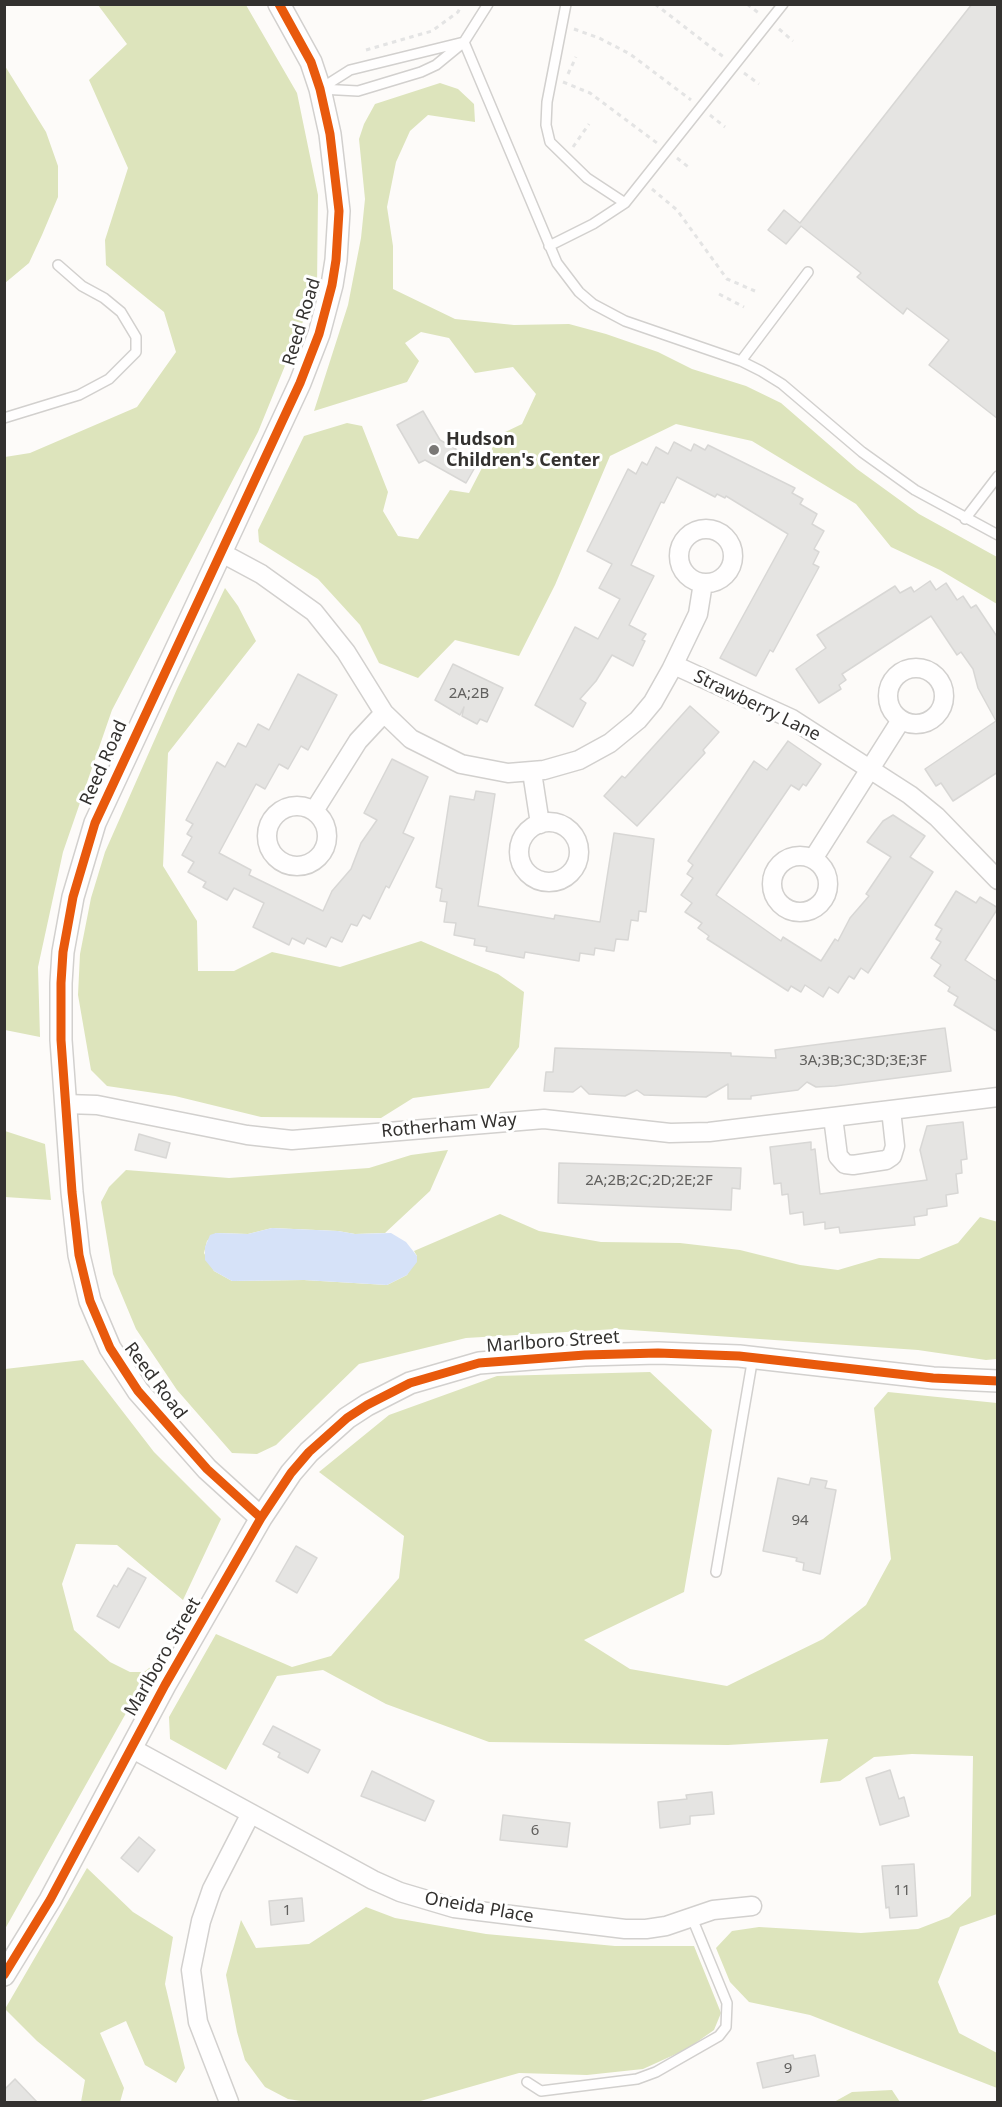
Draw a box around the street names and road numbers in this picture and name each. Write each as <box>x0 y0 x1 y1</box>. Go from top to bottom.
street label: Reed Road <box>278 276 326 368</box>
street label: Strawberry Lane <box>690 666 824 746</box>
street label: Reed Road <box>76 717 132 809</box>
street label: Rotherham Way <box>380 1109 518 1143</box>
street label: Marlboro Street <box>486 1327 620 1357</box>
street label: Reed Road <box>119 1338 191 1424</box>
street label: Marlboro Street <box>120 1594 206 1720</box>
street label: Oneida Place <box>423 1888 535 1928</box>

